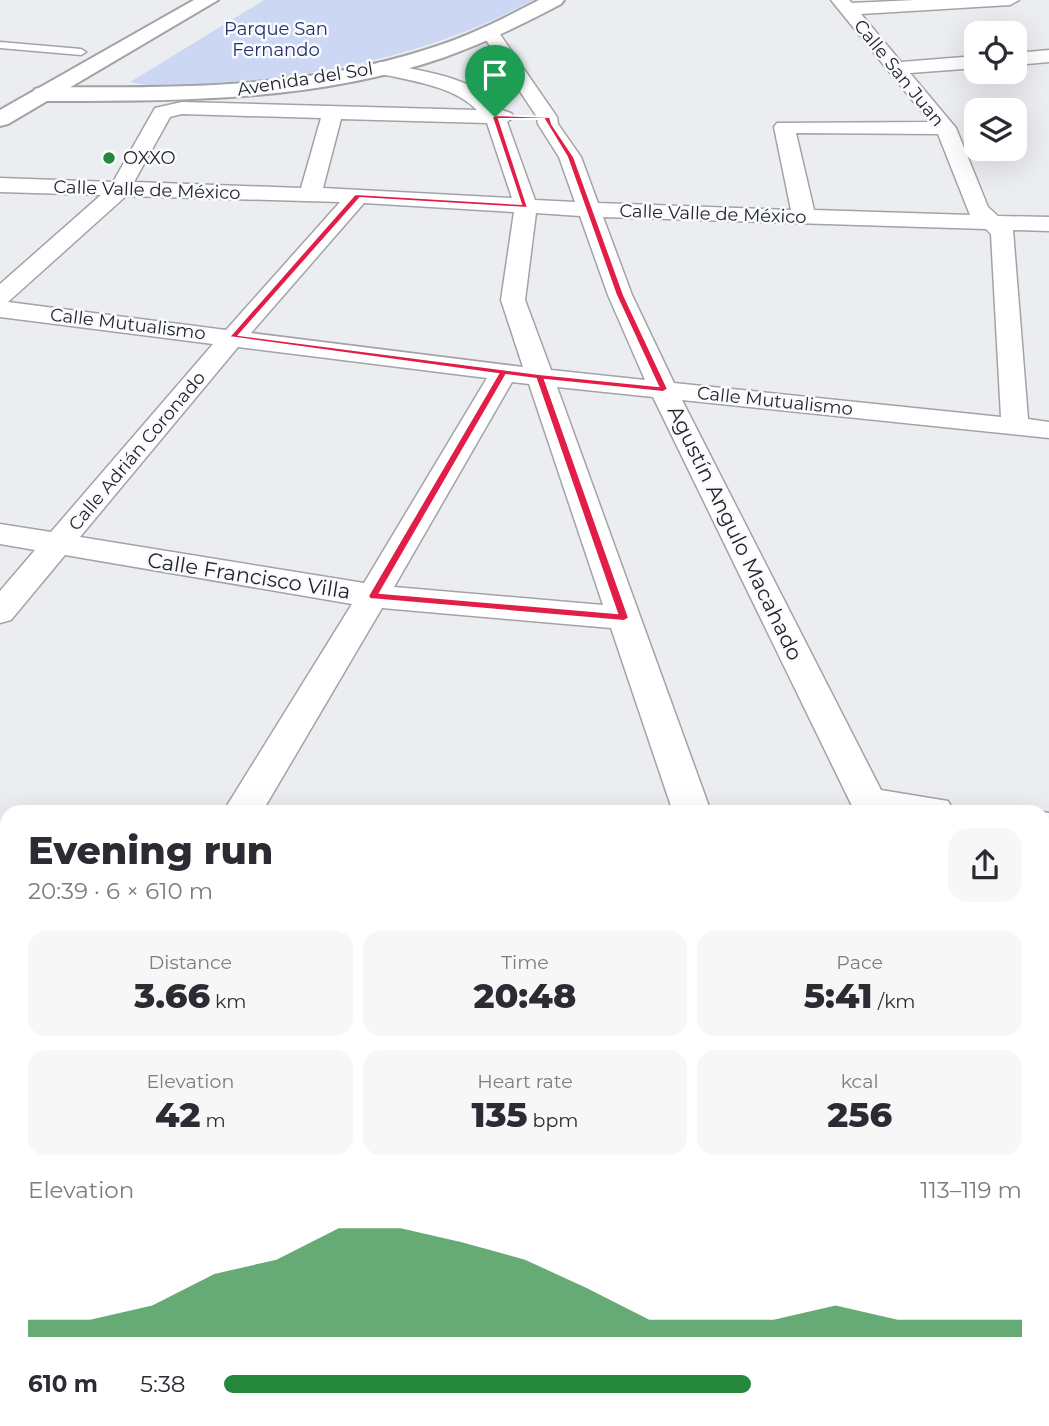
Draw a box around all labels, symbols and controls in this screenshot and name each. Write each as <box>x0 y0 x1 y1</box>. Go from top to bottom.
street label: Calle San Juan <box>849 15 949 131</box>
park label: Parque San Fernando <box>224 18 328 61</box>
map controls <box>964 21 1027 161</box>
button: locate <box>964 21 1027 84</box>
pin <box>465 45 525 117</box>
icon: arrive <box>476 56 514 94</box>
street label: Avenida del Sol <box>236 57 374 101</box>
button: layers <box>964 98 1027 161</box>
place label: OXXO <box>123 147 176 169</box>
marker: OXXO <box>101 150 117 166</box>
street label: Calle Valle de México <box>53 176 241 204</box>
street label: Calle Valle de México <box>619 200 807 228</box>
street label: Calle Mutualismo <box>49 304 207 344</box>
street label: Calle Adrián Coronado <box>64 367 210 535</box>
street label: Calle Mutualismo <box>696 382 854 420</box>
street label: Agustín Angulo Macahado <box>663 401 808 664</box>
street label: Calle Francisco Villa <box>146 547 352 604</box>
text: Evening run <box>28 827 273 874</box>
button: share <box>948 828 1022 902</box>
text: 20:39 · 6 × 610 m <box>28 877 213 905</box>
text: Distance <box>149 951 232 974</box>
text: Time <box>501 951 549 974</box>
text: Pace <box>836 951 883 974</box>
text: 3.66 <box>134 974 210 1017</box>
text: 20:48 <box>473 974 577 1017</box>
text: 5:41 <box>804 974 873 1017</box>
text: km <box>210 990 246 1013</box>
text: /km <box>873 990 916 1013</box>
text: Elevation <box>146 1070 234 1093</box>
text: Heart rate <box>477 1070 573 1093</box>
text: kcal <box>841 1070 879 1093</box>
text: 42 <box>155 1093 200 1136</box>
text: 135 <box>471 1093 528 1136</box>
text: 256 <box>827 1093 892 1136</box>
text: m <box>200 1109 226 1132</box>
text: bpm <box>528 1109 579 1132</box>
text: Elevation <box>28 1176 134 1204</box>
text: 113–119 m <box>920 1176 1022 1204</box>
text: 610 m <box>28 1370 98 1398</box>
text: 5:38 <box>140 1370 186 1398</box>

